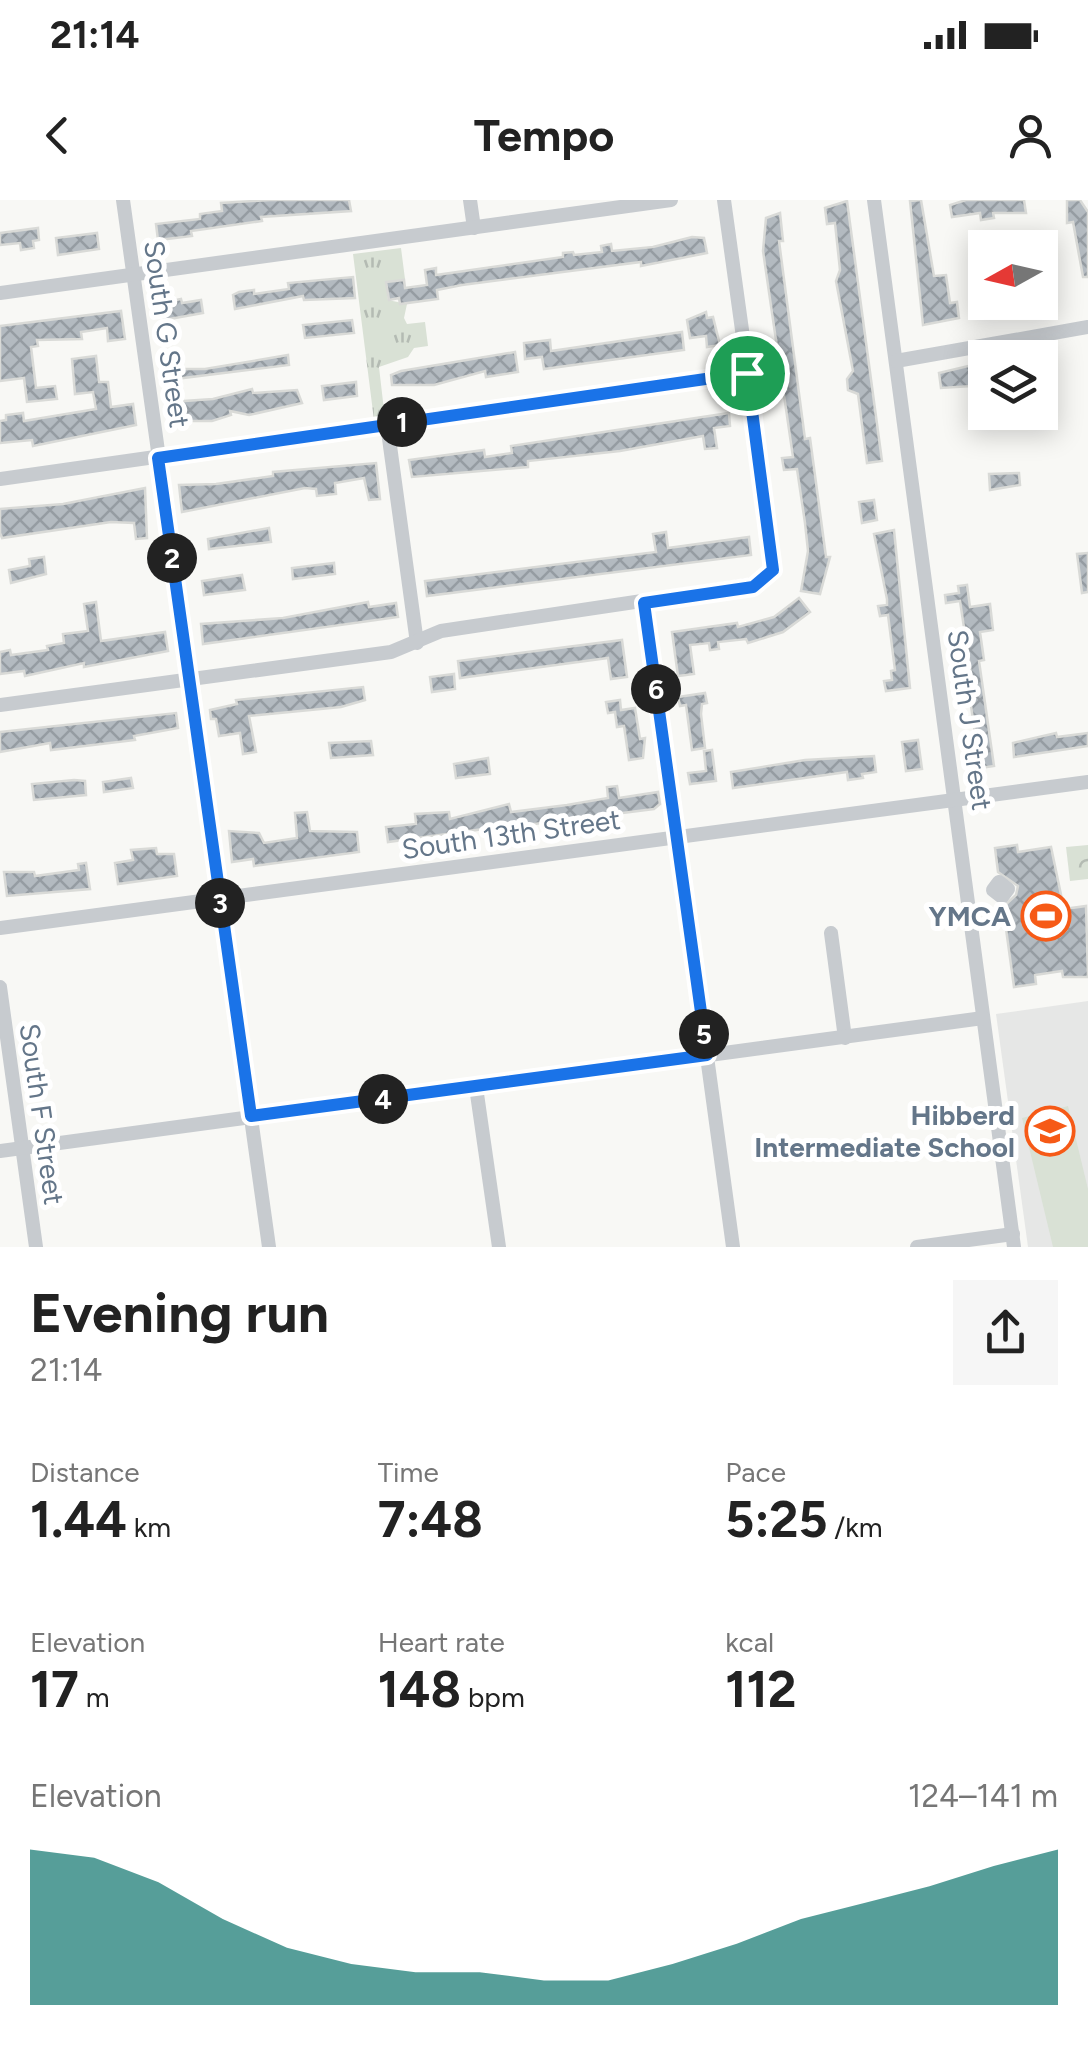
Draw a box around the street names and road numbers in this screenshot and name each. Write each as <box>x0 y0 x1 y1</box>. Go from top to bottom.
street label: South G Street <box>137 238 197 430</box>
street label: South J Street <box>941 628 999 812</box>
street label: South 13th Street <box>399 802 623 866</box>
street label: South F Street <box>12 1021 72 1207</box>

